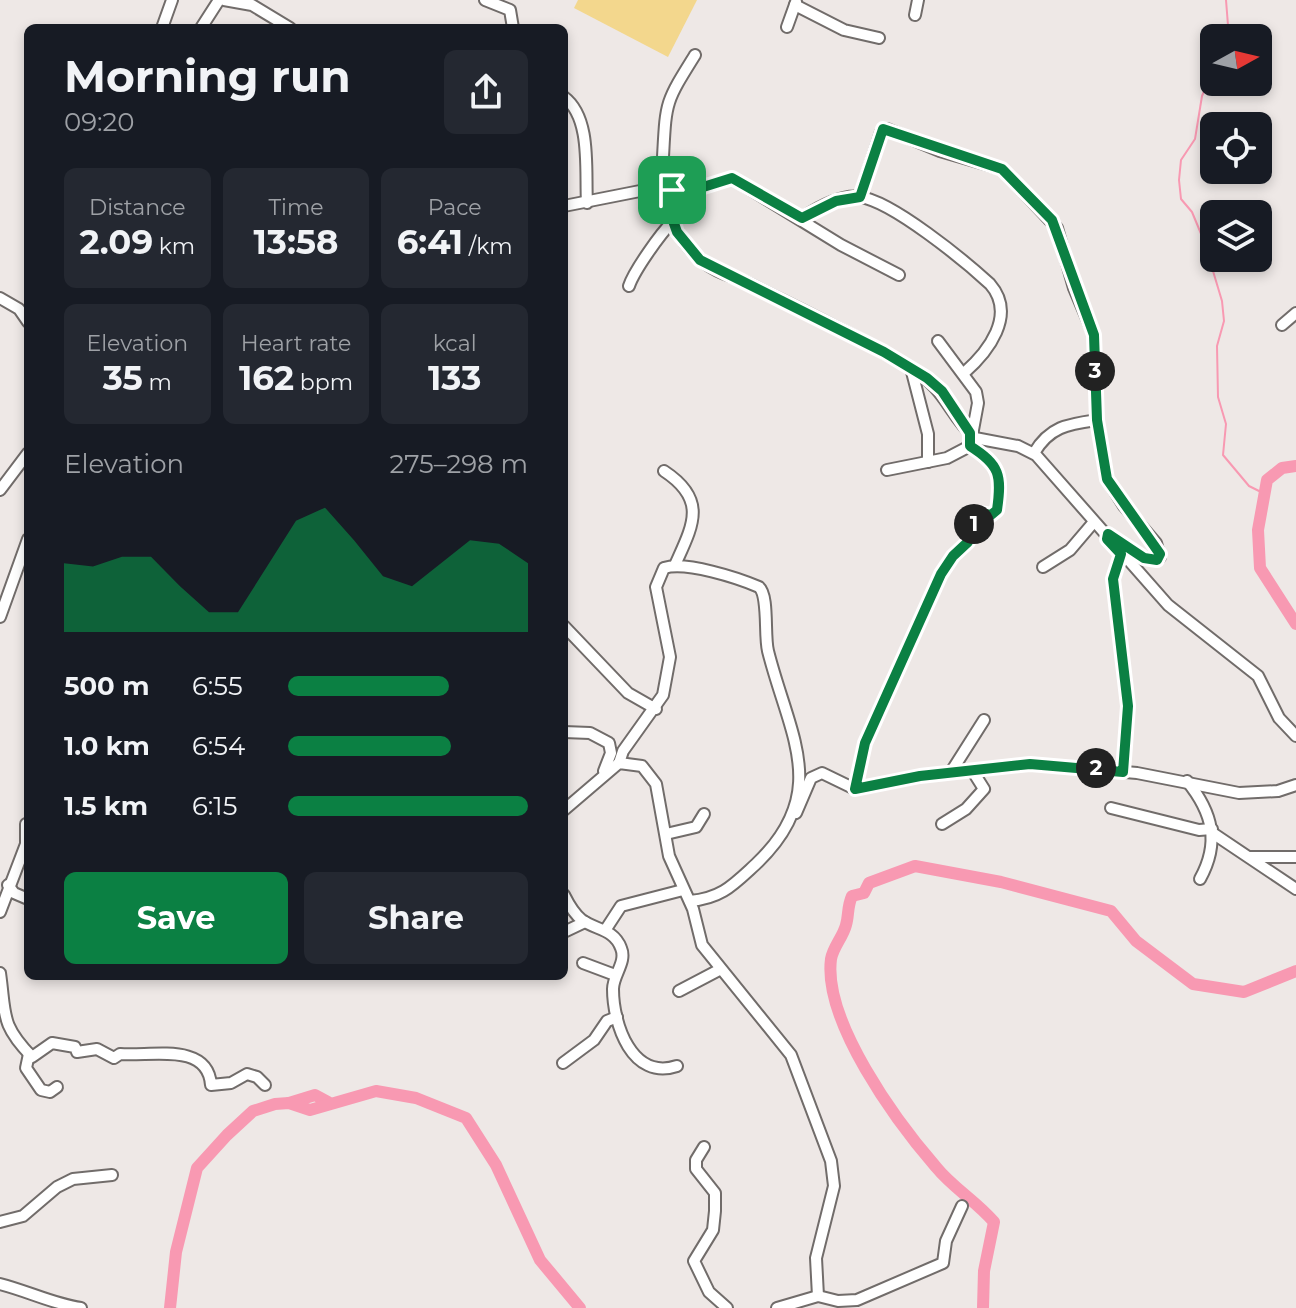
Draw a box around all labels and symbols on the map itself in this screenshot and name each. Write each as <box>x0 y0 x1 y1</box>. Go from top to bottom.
north arrow <box>1200 24 1272 96</box>
pin <box>638 156 706 224</box>
pin: 3 <box>1075 351 1115 391</box>
pin: 1 <box>954 504 994 544</box>
pin: 2 <box>1076 748 1116 788</box>

